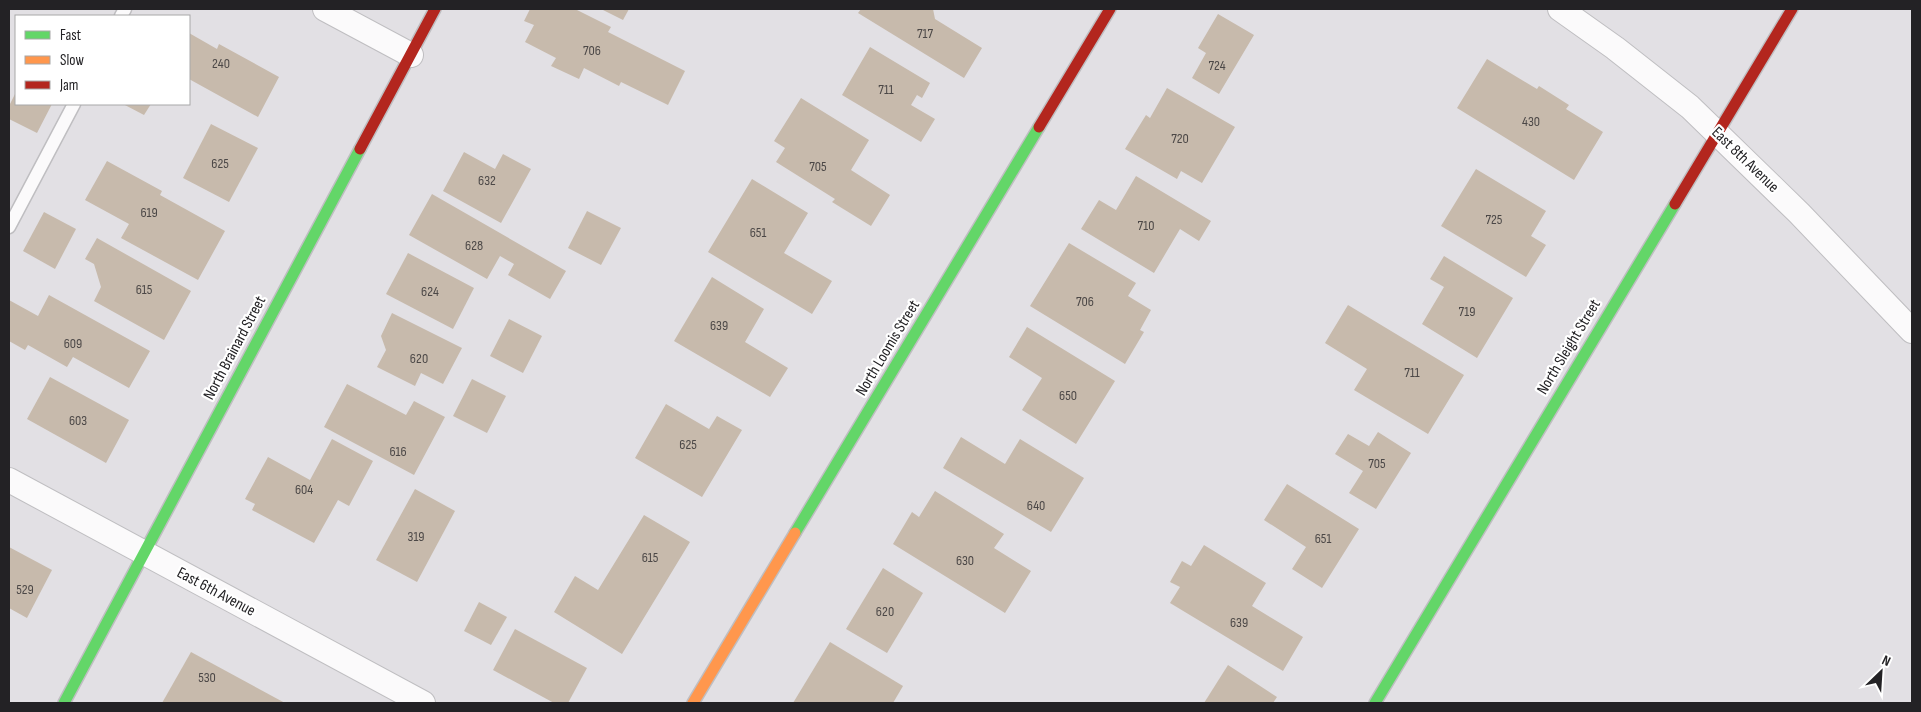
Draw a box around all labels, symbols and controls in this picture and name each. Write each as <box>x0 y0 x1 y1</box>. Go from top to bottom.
legend <box>15 15 190 105</box>
house number: 717 <box>917 25 933 42</box>
text: Fast <box>60 26 82 45</box>
house number: 706 <box>583 42 601 59</box>
text: Slow <box>60 51 84 70</box>
house number: 240 <box>212 55 230 72</box>
house number: 724 <box>1208 57 1226 74</box>
text: Jam <box>59 76 78 95</box>
house number: 711 <box>878 81 894 98</box>
house number: 430 <box>1522 113 1540 130</box>
street label: East 8th Avenue <box>1707 123 1783 197</box>
house number: 720 <box>1171 130 1189 147</box>
house number: 625 <box>211 155 229 172</box>
house number: 705 <box>809 158 827 175</box>
house number: 632 <box>478 172 496 189</box>
house number: 619 <box>140 204 158 221</box>
house number: 725 <box>1486 211 1503 228</box>
house number: 710 <box>1138 217 1154 234</box>
house number: 651 <box>750 224 766 241</box>
house number: 628 <box>465 237 483 254</box>
house number: 615 <box>136 281 153 298</box>
house number: 624 <box>421 283 439 300</box>
street label: North Brainard Street <box>200 293 270 403</box>
house number: 706 <box>1076 293 1094 310</box>
street label: North Sleight Street <box>1533 296 1605 398</box>
street label: North Loomis Street <box>852 297 924 399</box>
house number: 719 <box>1459 303 1475 320</box>
house number: 639 <box>710 317 728 334</box>
house number: 609 <box>64 335 82 352</box>
house number: 620 <box>410 350 428 367</box>
house number: 711 <box>1404 364 1420 381</box>
house number: 650 <box>1059 387 1077 404</box>
house number: 603 <box>69 412 87 429</box>
house number: 625 <box>679 436 697 453</box>
house number: 616 <box>389 443 407 460</box>
house number: 705 <box>1368 455 1386 472</box>
house number: 604 <box>295 481 313 498</box>
house number: 640 <box>1027 497 1045 514</box>
house number: 319 <box>408 528 424 545</box>
house number: 651 <box>1315 530 1331 547</box>
house number: 615 <box>642 549 659 566</box>
house number: 630 <box>956 552 974 569</box>
street label: East 6th Avenue <box>174 563 258 621</box>
house number: 529 <box>16 581 34 598</box>
house number: 620 <box>876 603 894 620</box>
house number: 639 <box>1230 614 1248 631</box>
north arrow <box>1856 647 1906 697</box>
text: N <box>1879 651 1893 670</box>
house number: 530 <box>198 669 216 686</box>

